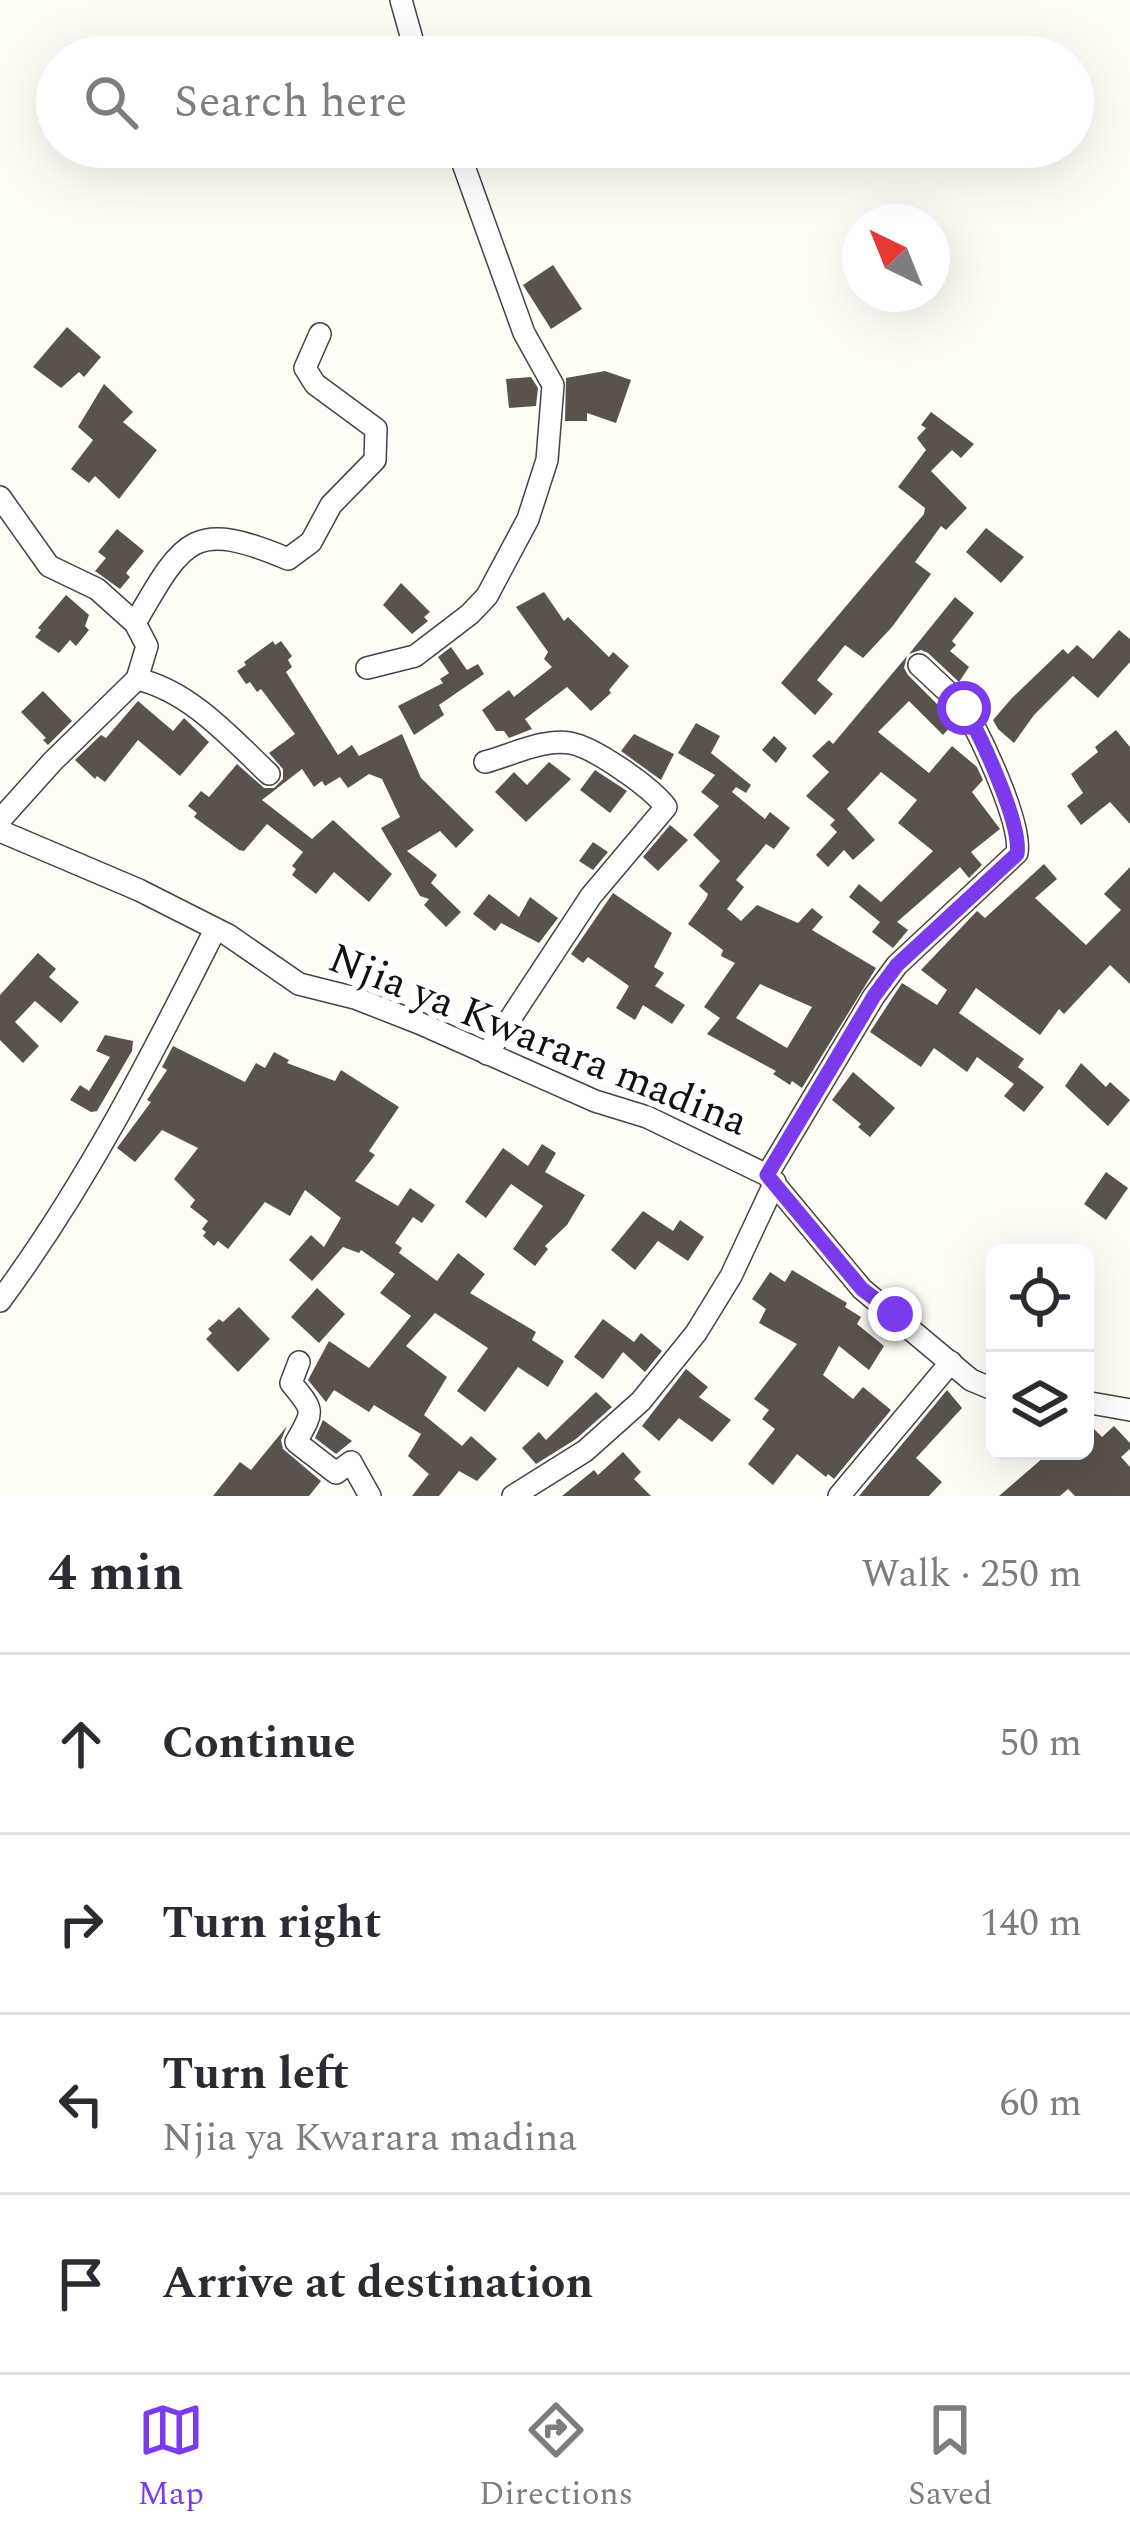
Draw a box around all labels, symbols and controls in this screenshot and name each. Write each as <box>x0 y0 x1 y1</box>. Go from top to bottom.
search box <box>36 36 1094 168</box>
text: Search here <box>174 68 407 137</box>
icon: search <box>78 69 144 135</box>
north arrow <box>842 204 950 312</box>
route start <box>937 681 991 735</box>
street label: Njia ya Kwarara madina <box>319 927 758 1153</box>
map controls <box>986 1244 1094 1460</box>
button: locate <box>986 1244 1094 1352</box>
route end <box>868 1287 922 1341</box>
button: layers <box>986 1352 1094 1460</box>
text: 4 min <box>48 1535 184 1613</box>
text: Walk · 250 m <box>861 1545 1082 1604</box>
text: Continue <box>162 1709 355 1778</box>
icon: ahead <box>48 1711 114 1777</box>
text: 50 m <box>1000 1714 1082 1773</box>
text: Turn right <box>162 1889 381 1958</box>
icon: right <box>48 1891 114 1957</box>
text: 140 m <box>980 1894 1082 1953</box>
text: Turn left <box>162 2040 349 2109</box>
icon: left <box>48 2071 114 2137</box>
text: 60 m <box>1000 2074 1082 2133</box>
text: Njia ya Kwarara madina <box>162 2109 577 2168</box>
text: Arrive at destination <box>162 2249 593 2318</box>
icon: arrive <box>48 2251 114 2317</box>
tab: Map <box>137 2397 204 2519</box>
tab: Directions <box>479 2397 633 2519</box>
tab: Saved <box>908 2397 993 2519</box>

